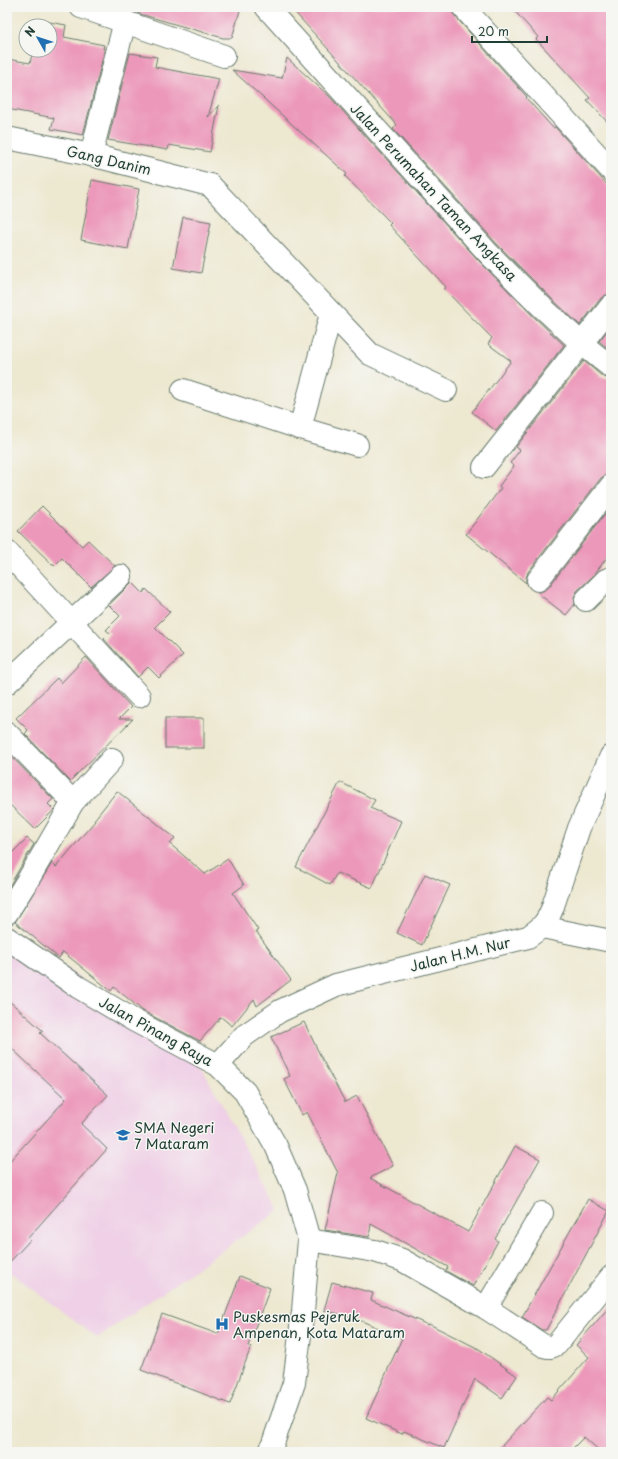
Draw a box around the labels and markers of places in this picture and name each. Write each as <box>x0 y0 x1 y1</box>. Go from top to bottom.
place label: SMA Negeri 7 Mataram <box>134 1117 214 1154</box>
school or university icon: SMA Negeri 7 Mataram <box>115 1127 131 1143</box>
place label: Puskesmas Pejeruk Ampenan, Kota Mataram <box>233 1306 405 1343</box>
hospital icon: Puskesmas Pejeruk Ampenan, Kota Mataram <box>214 1316 230 1332</box>

